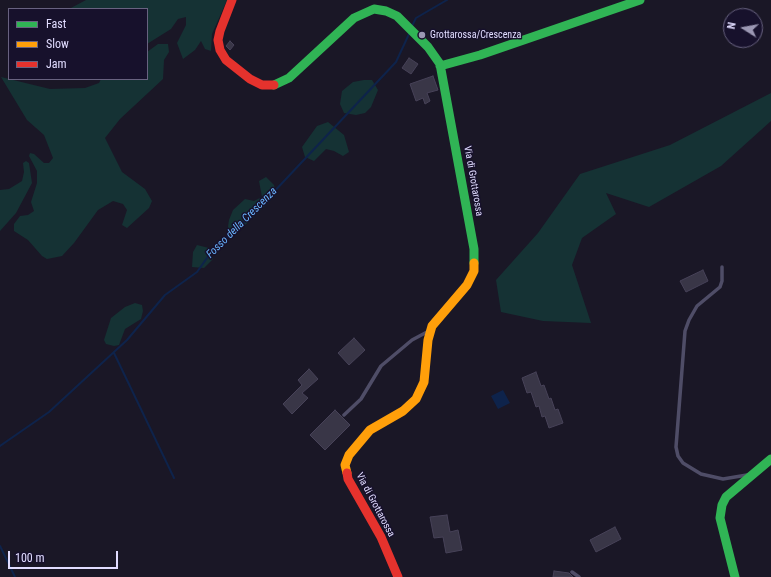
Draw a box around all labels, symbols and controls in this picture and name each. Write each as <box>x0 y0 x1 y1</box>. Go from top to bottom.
legend <box>8 8 148 80</box>
north arrow <box>723 8 763 48</box>
text: Fast <box>46 17 66 31</box>
text: N <box>725 21 739 30</box>
place label: Grottarossa/Crescenza <box>430 29 521 41</box>
marker: Grottarossa/Crescenza <box>417 30 427 40</box>
text: Slow <box>46 37 69 51</box>
text: Jam <box>46 57 67 71</box>
street label: Via di Grottarossa <box>461 145 485 217</box>
water label: Fosso della Crescenza <box>204 185 280 261</box>
street label: Via di Grottarossa <box>353 471 397 539</box>
scale bar <box>10 543 120 569</box>
text: 100 m <box>15 551 45 565</box>

